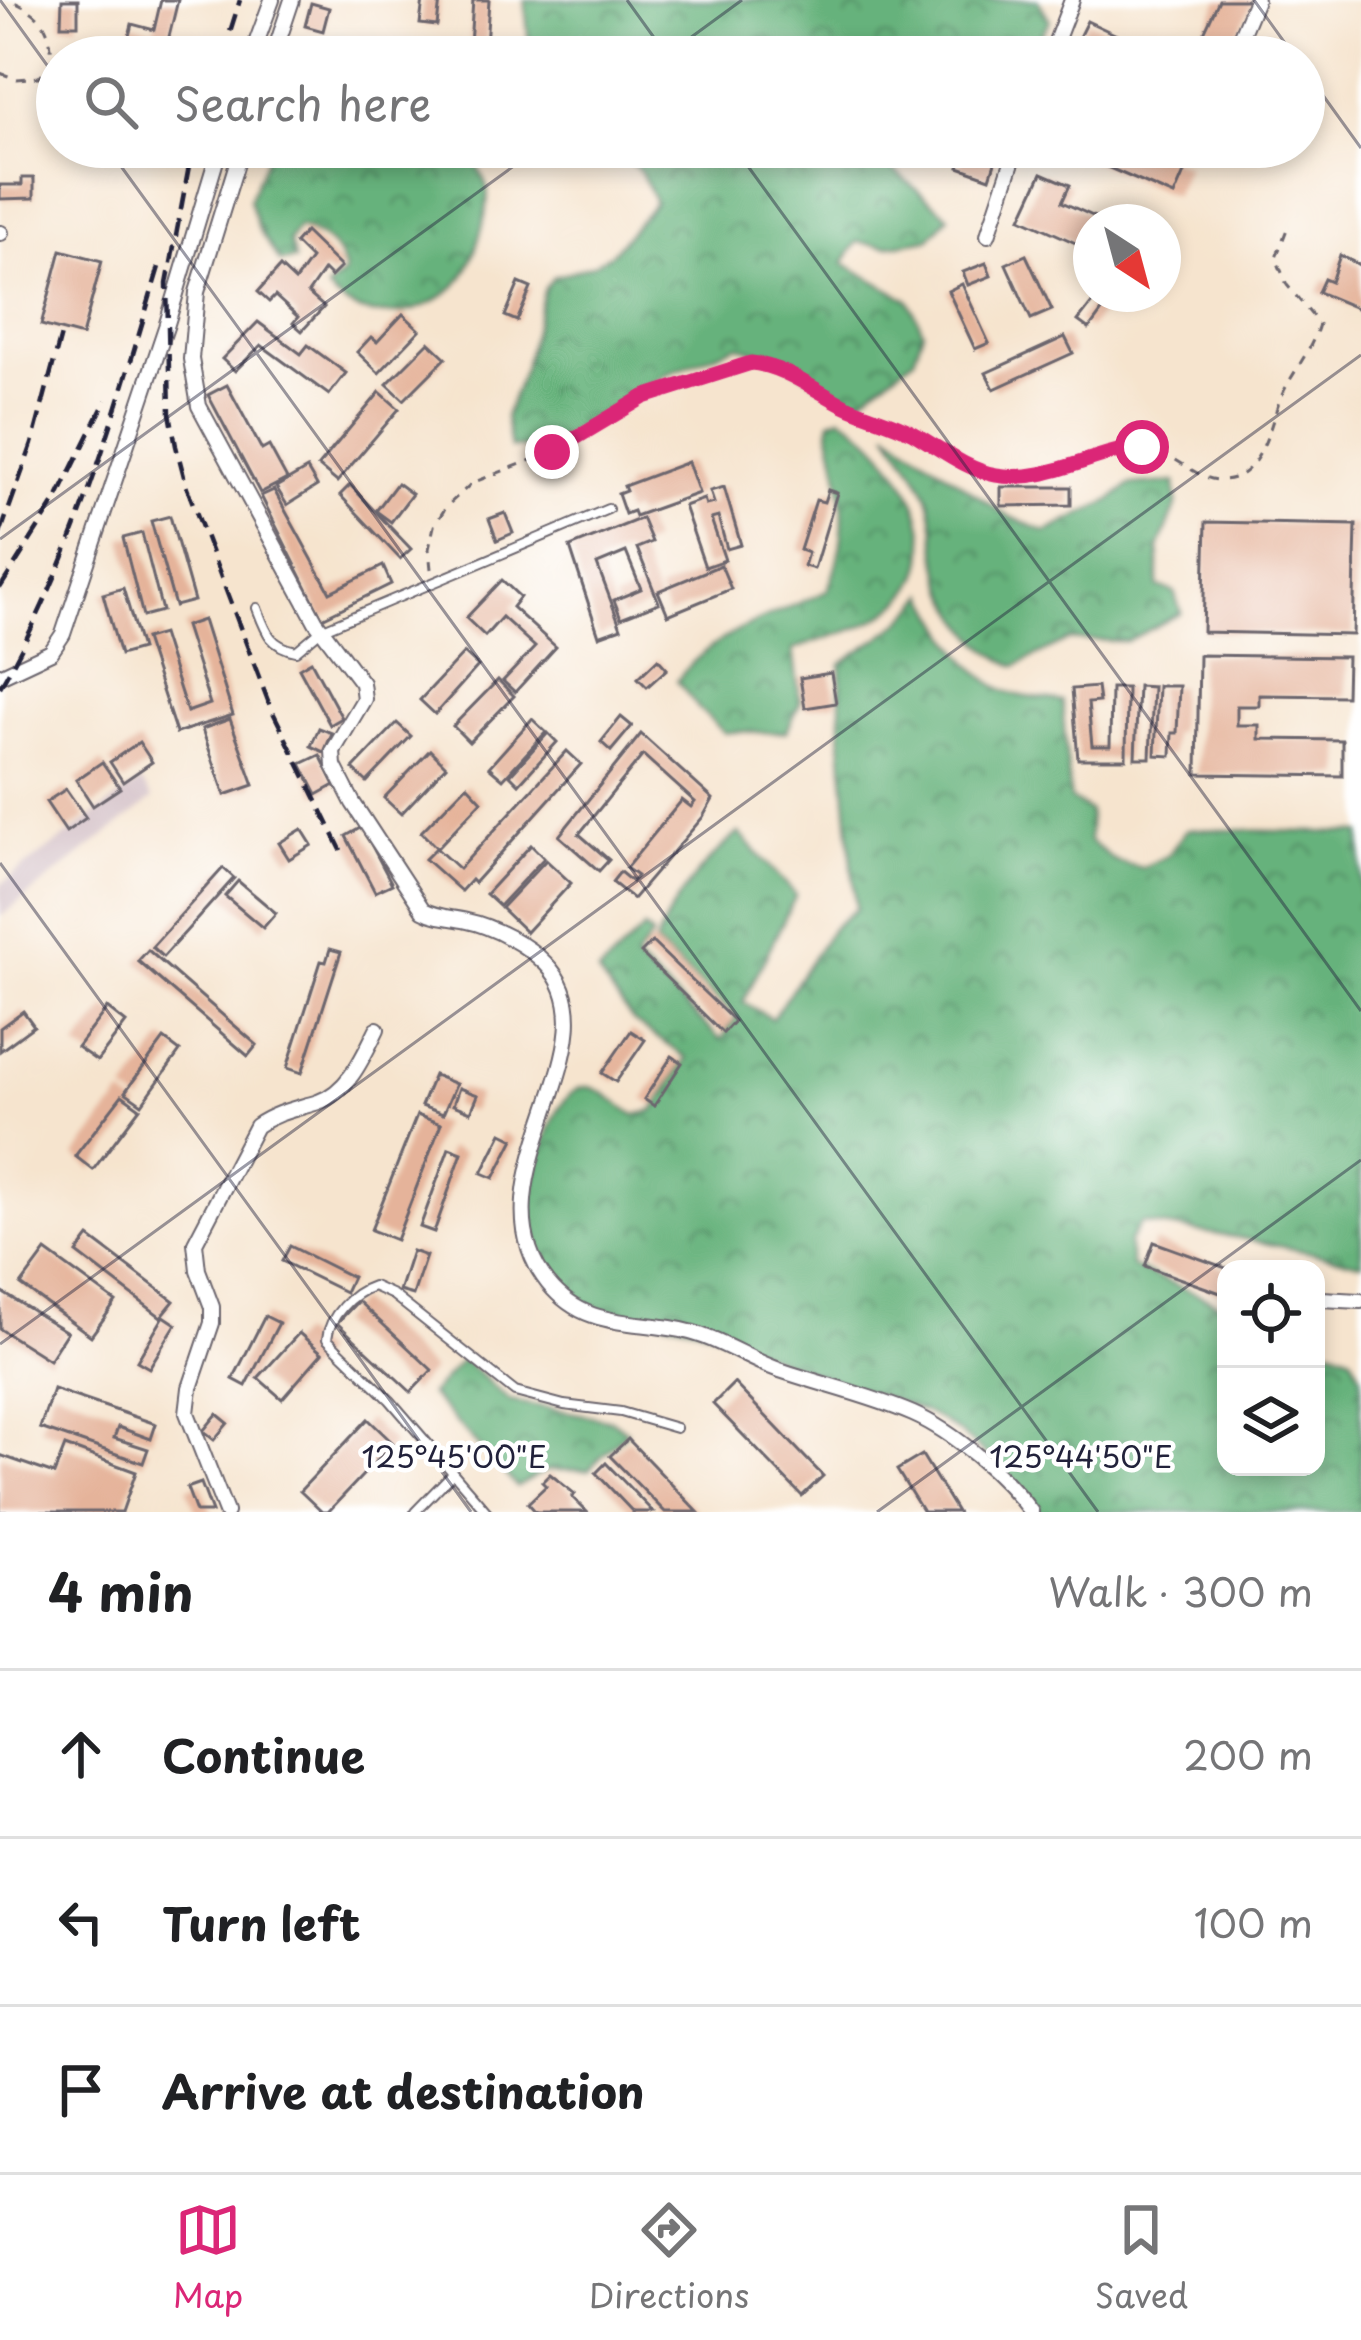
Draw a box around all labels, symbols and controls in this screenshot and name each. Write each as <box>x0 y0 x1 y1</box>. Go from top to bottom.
search box <box>36 36 1325 168</box>
text: Search here <box>174 68 431 136</box>
icon: search <box>78 69 144 135</box>
north arrow <box>1073 204 1181 312</box>
route start <box>1115 420 1169 474</box>
route end <box>525 425 579 479</box>
map controls <box>1217 1260 1325 1476</box>
button: locate <box>1217 1260 1325 1368</box>
button: layers <box>1217 1368 1325 1476</box>
text: 125°45'00"E <box>361 1433 547 1478</box>
text: 125°44'50"E <box>989 1433 1173 1478</box>
text: 4 min <box>48 1552 193 1629</box>
text: Walk · 300 m <box>1048 1561 1313 1620</box>
text: Continue <box>162 1720 365 1788</box>
icon: ahead <box>48 1721 114 1787</box>
text: 200 m <box>1183 1724 1313 1783</box>
text: Turn left <box>162 1888 361 1956</box>
icon: left <box>48 1889 114 1955</box>
text: 100 m <box>1194 1892 1313 1951</box>
text: Arrive at destination <box>162 2056 645 2124</box>
icon: arrive <box>48 2057 114 2123</box>
tab: Map <box>173 2197 243 2319</box>
tab: Directions <box>589 2197 749 2319</box>
tab: Saved <box>1095 2197 1188 2319</box>

